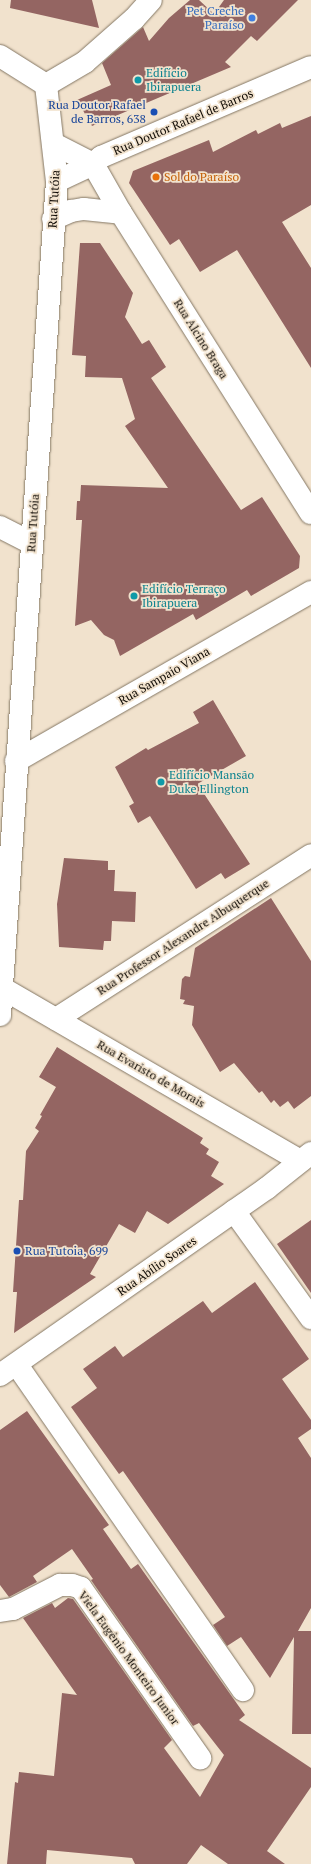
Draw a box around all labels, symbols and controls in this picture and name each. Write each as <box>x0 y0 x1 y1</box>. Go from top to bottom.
place label: Pet Creche Paraíso <box>187 4 244 32</box>
marker: Pet Creche Paraíso <box>247 13 257 23</box>
place label: Edifício Ibirapuera <box>146 66 201 94</box>
marker: Edifício Ibirapuera <box>133 75 143 85</box>
street label: Rua Doutor Rafael de Barros <box>111 86 255 158</box>
place label: Rua Doutor Rafael de Barros, 638 <box>48 98 146 126</box>
marker: Rua Doutor Rafael de Barros, 638 <box>149 107 159 117</box>
street label: Rua Tutóia <box>45 170 63 228</box>
place label: Sol do Paraíso <box>164 170 239 184</box>
marker: Sol do Paraíso <box>151 172 161 182</box>
street label: Rua Alcino Braga <box>171 296 231 382</box>
street label: Rua Tutóia <box>24 493 42 553</box>
place label: Edifício Terraço Ibirapuera <box>142 582 226 610</box>
marker: Edifício Terraço Ibirapuera <box>129 591 139 601</box>
street label: Rua Sampaio Viana <box>116 644 212 708</box>
place label: Edifício Mansão Duke Ellington <box>169 768 254 796</box>
marker: Edifício Mansão Duke Ellington <box>156 777 166 787</box>
street label: Rua Professor Alexandre Albuquerque <box>94 876 272 998</box>
street label: Rua Evaristo de Morais <box>94 1037 208 1111</box>
street label: Rua Abílio Soares <box>115 1233 199 1299</box>
place label: Rua Tutoia, 699 <box>25 1244 109 1258</box>
marker: Rua Tutoia, 699 <box>12 1246 22 1256</box>
street label: Viela Eugênio Monteiro Junior <box>75 1588 183 1728</box>

